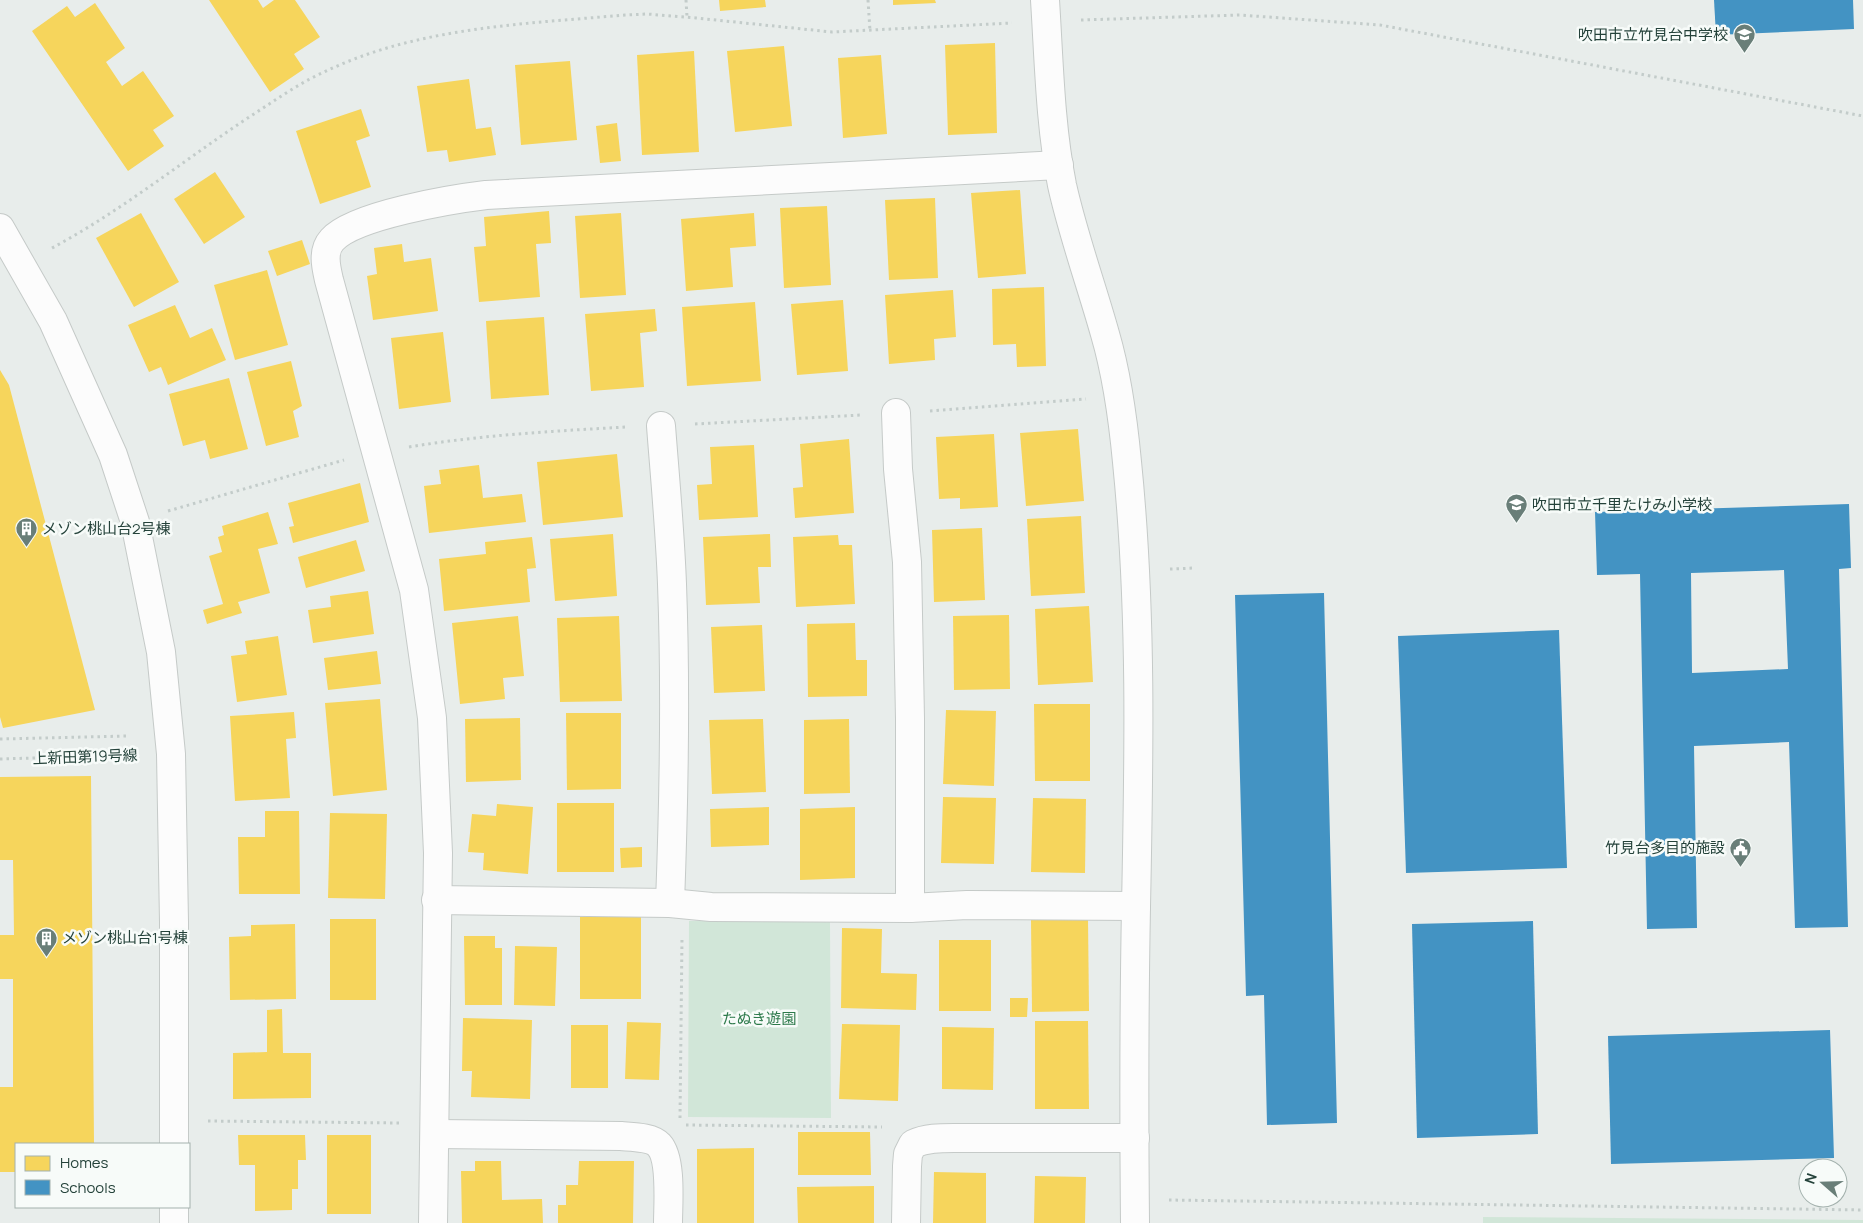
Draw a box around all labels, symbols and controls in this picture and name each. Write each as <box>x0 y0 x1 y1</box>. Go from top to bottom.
school or university icon: 吹田市立竹見台中学校 <box>1732 23 1756 54</box>
place label: 吹田市立竹見台中学校 <box>1578 24 1728 45</box>
school or university icon: 吹田市立千里たけみ小学校 <box>1504 493 1528 524</box>
place label: 吹田市立千里たけみ小学校 <box>1532 494 1712 515</box>
building icon: メゾン桃山台2号棟 <box>14 517 38 548</box>
place label: メゾン桃山台2号棟 <box>42 518 171 539</box>
street label: 上新田第19号線 <box>32 744 138 769</box>
public building icon: 竹見台多目的施設 <box>1729 836 1753 867</box>
place label: 竹見台多目的施設 <box>1605 837 1725 858</box>
building icon: メゾン桃山台1号棟 <box>34 926 58 957</box>
place label: メゾン桃山台1号棟 <box>62 927 188 948</box>
park label: たぬき遊園 <box>722 1008 796 1029</box>
legend <box>15 1143 190 1208</box>
text: Homes <box>60 1152 109 1173</box>
north arrow <box>1798 1158 1848 1208</box>
text: N <box>1800 1170 1821 1186</box>
text: Schools <box>60 1177 116 1198</box>

